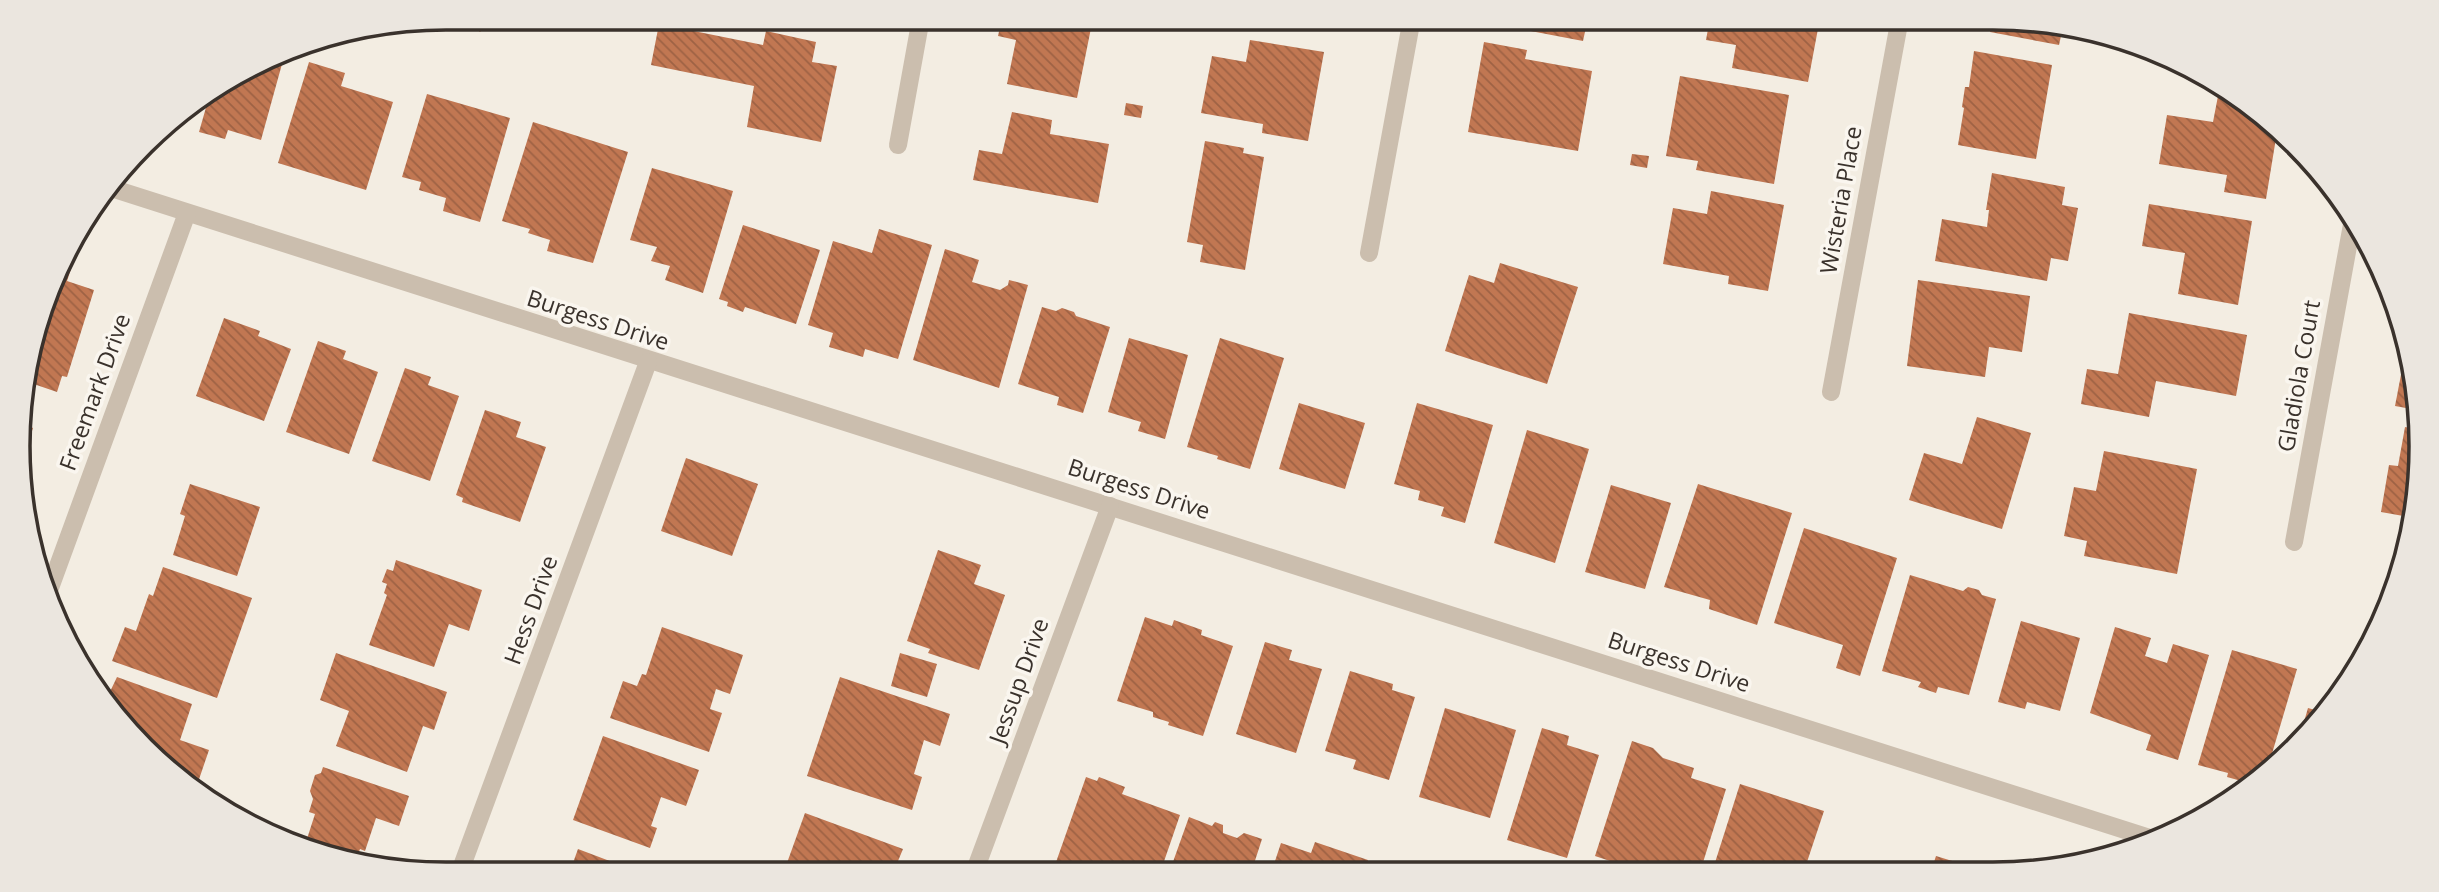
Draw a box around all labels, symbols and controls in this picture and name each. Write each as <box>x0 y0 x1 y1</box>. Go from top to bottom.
street label: Wisteria Place <box>1811 123 1869 276</box>
street label: Burgess Drive <box>523 281 674 357</box>
street label: Gladiola Court <box>2269 297 2327 454</box>
street label: Freemark Drive <box>51 309 137 475</box>
street label: Burgess Drive <box>1064 450 1215 526</box>
street label: Hess Drive <box>496 551 565 669</box>
street label: Jessup Drive <box>980 613 1056 750</box>
street label: Burgess Drive <box>1604 623 1755 699</box>

